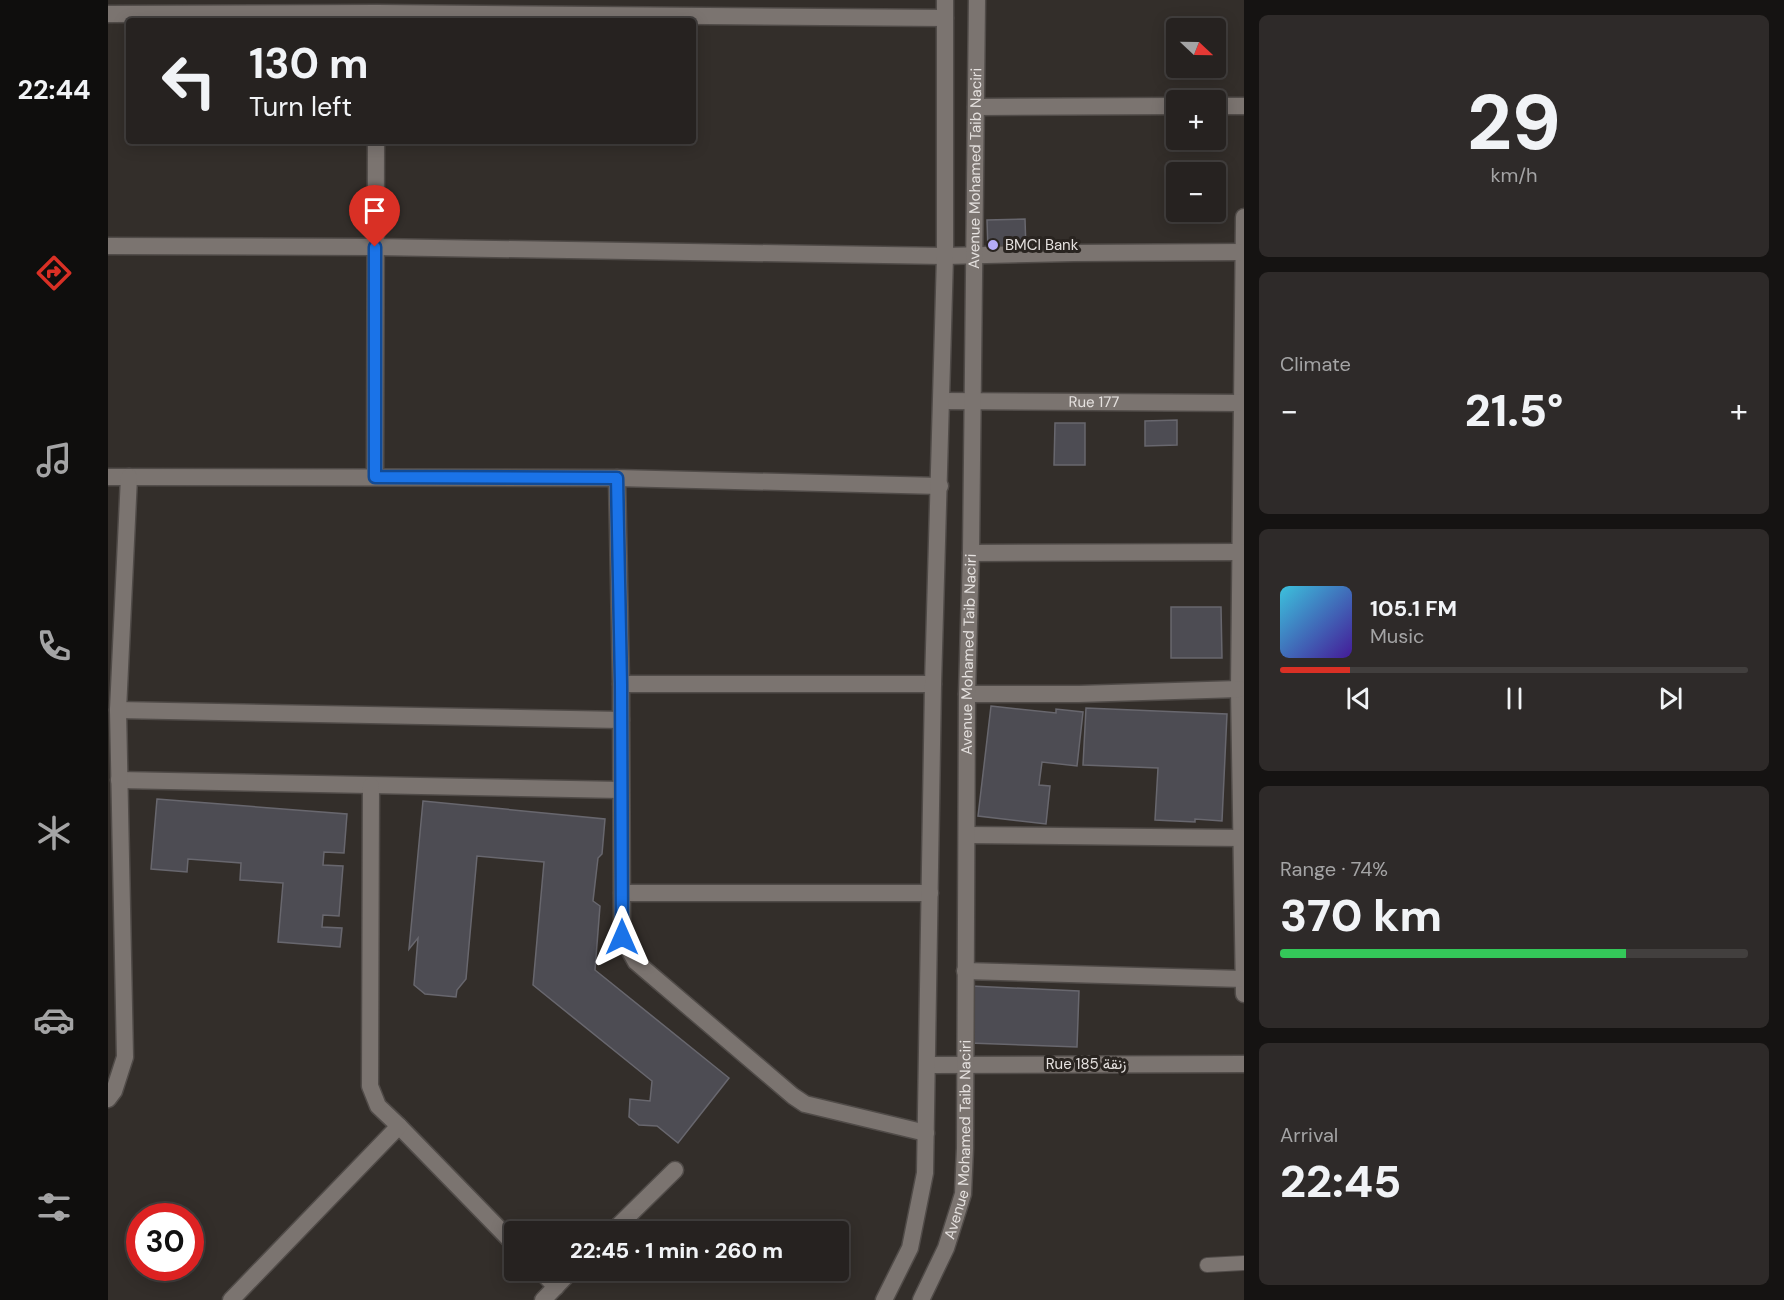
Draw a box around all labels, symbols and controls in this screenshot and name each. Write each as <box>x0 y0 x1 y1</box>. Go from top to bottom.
north arrow <box>1166 18 1226 78</box>
map controls <box>1166 18 1226 222</box>
text: 130 m <box>249 36 369 91</box>
icon: left <box>150 42 228 120</box>
street label: Avenue Mohamed Taib Naciri <box>964 68 986 269</box>
text: 22:44 <box>17 72 91 107</box>
text: 29 <box>1467 72 1561 173</box>
text: Turn left <box>249 89 352 124</box>
button: + <box>1166 90 1226 150</box>
button: − <box>1166 162 1226 222</box>
text: km/h <box>1490 162 1538 188</box>
pin <box>349 185 400 247</box>
icon: arrive <box>358 194 391 227</box>
place label: BMCI Bank <box>1005 235 1079 255</box>
marker: BMCI Bank <box>986 238 1000 252</box>
icon: directions <box>33 252 75 294</box>
text: Climate <box>1280 351 1351 377</box>
text: 21.5° <box>1465 381 1563 440</box>
text: − <box>1280 389 1298 432</box>
text: + <box>1730 389 1748 432</box>
street label: Rue 177 <box>1069 392 1119 412</box>
icon: music <box>33 439 75 481</box>
street label: Avenue Mohamed Taib Naciri <box>957 554 981 755</box>
text: 105.1 FM <box>1370 594 1457 623</box>
text: Music <box>1370 623 1425 649</box>
icon: phone <box>33 625 75 667</box>
icon: previous <box>1342 682 1375 715</box>
icon: pause <box>1498 682 1531 715</box>
icon: next <box>1654 682 1687 715</box>
icon: climate <box>33 812 75 854</box>
text: Range · 74% <box>1280 856 1388 882</box>
text: 370 km <box>1280 886 1442 945</box>
position arrow <box>590 905 654 969</box>
icon: car <box>33 999 75 1041</box>
street label: Avenue Mohamed Taib Naciri <box>939 1040 975 1242</box>
street label: Rue 185 زنقة <box>1046 1054 1126 1074</box>
text: Arrival <box>1280 1122 1338 1148</box>
text: 22:45 <box>1280 1152 1401 1211</box>
icon: filters <box>33 1186 75 1228</box>
speed limit sign: 30 <box>126 1203 204 1281</box>
text: 22:45 · 1 min · 260 m <box>570 1236 783 1265</box>

